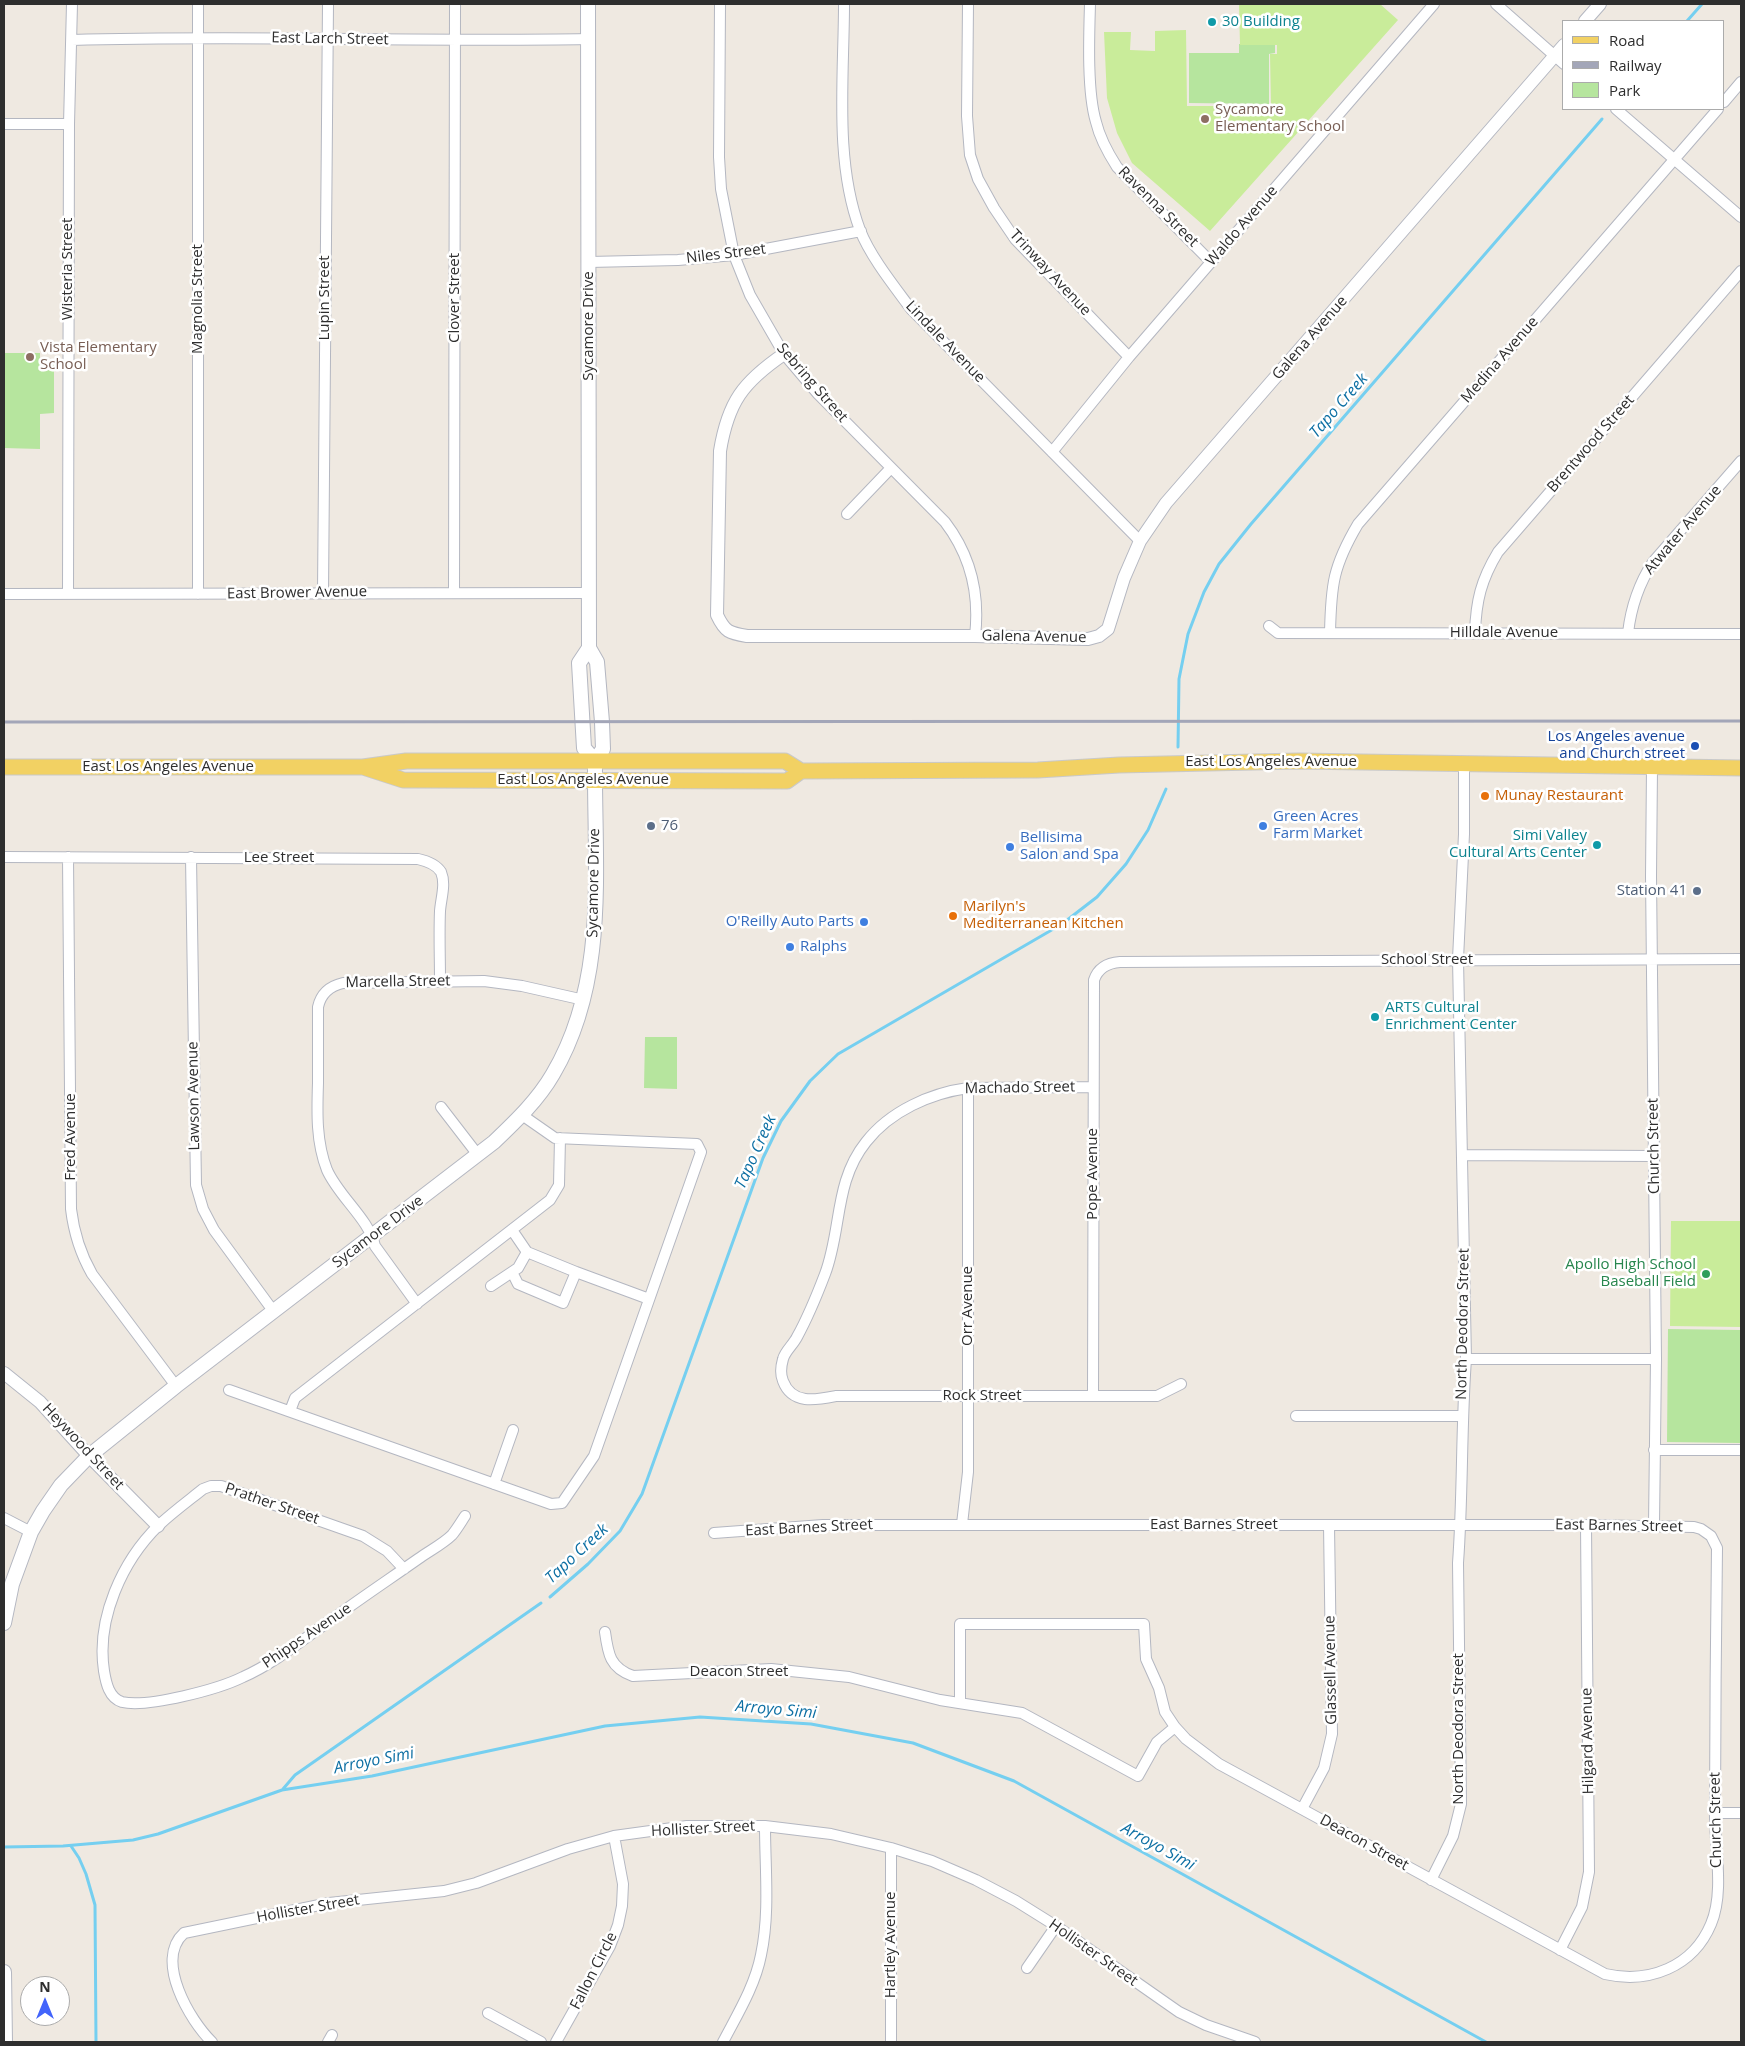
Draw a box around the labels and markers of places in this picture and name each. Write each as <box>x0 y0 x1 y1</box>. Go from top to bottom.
place label: 30 Building <box>1222 13 1300 31</box>
marker: 30 Building <box>1206 16 1218 28</box>
place label: Sycamore Elementary School <box>1215 101 1345 136</box>
marker: Sycamore Elementary School <box>1199 113 1211 125</box>
place label: Vista Elementary School <box>40 339 157 374</box>
marker: Vista Elementary School <box>24 351 36 363</box>
place label: Los Angeles avenue and Church street <box>1548 728 1685 763</box>
marker: Los Angeles avenue and Church street <box>1689 740 1701 752</box>
place label: Munay Restaurant <box>1495 787 1623 805</box>
marker: Munay Restaurant <box>1479 790 1491 802</box>
place label: Green Acres Farm Market <box>1273 808 1363 843</box>
place label: 76 <box>661 817 678 835</box>
marker: 76 <box>645 820 657 832</box>
marker: Green Acres Farm Market <box>1257 820 1269 832</box>
place label: Simi Valley Cultural Arts Center <box>1449 827 1587 862</box>
place label: Bellisima Salon and Spa <box>1020 829 1119 864</box>
marker: Simi Valley Cultural Arts Center <box>1591 839 1603 851</box>
marker: Bellisima Salon and Spa <box>1004 841 1016 853</box>
place label: Station 41 <box>1617 882 1687 900</box>
marker: Station 41 <box>1691 885 1703 897</box>
place label: Marilyn's Mediterranean Kitchen <box>963 898 1124 933</box>
marker: Marilyn's Mediterranean Kitchen <box>947 910 959 922</box>
place label: O'Reilly Auto Parts <box>726 913 854 931</box>
marker: O'Reilly Auto Parts <box>858 916 870 928</box>
place label: Ralphs <box>800 938 847 956</box>
marker: Ralphs <box>784 941 796 953</box>
place label: ARTS Cultural Enrichment Center <box>1385 999 1517 1034</box>
marker: ARTS Cultural Enrichment Center <box>1369 1011 1381 1023</box>
place label: Apollo High School Baseball Field <box>1565 1256 1696 1291</box>
marker: Apollo High School Baseball Field <box>1700 1268 1712 1280</box>

